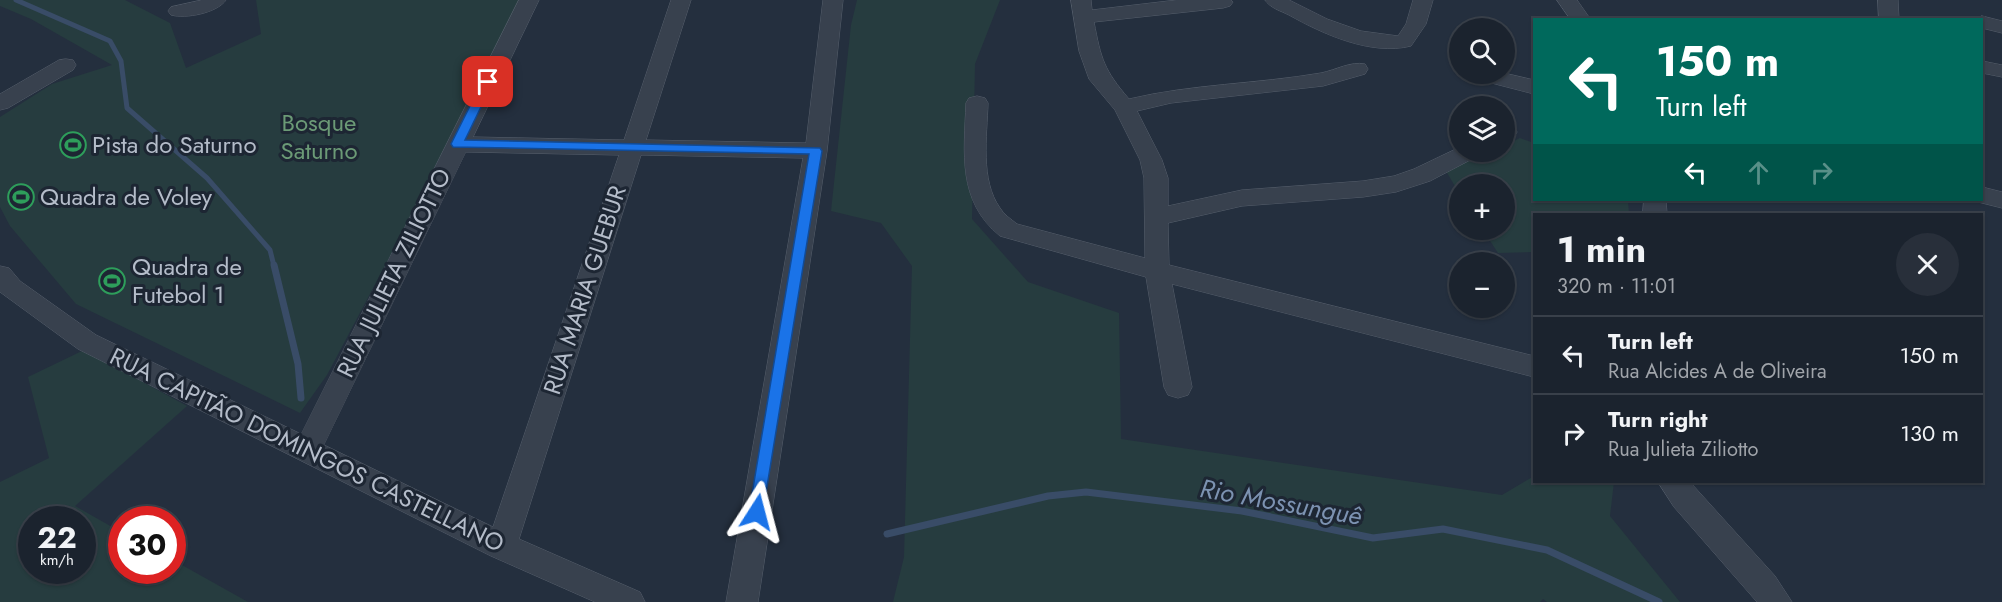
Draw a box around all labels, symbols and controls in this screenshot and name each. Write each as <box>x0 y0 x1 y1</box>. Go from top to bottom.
map controls <box>1449 18 1515 318</box>
button: search <box>1449 18 1515 84</box>
text: 150 m <box>1656 31 1779 92</box>
icon: left <box>1557 42 1635 120</box>
pin <box>462 56 513 107</box>
icon: arrive <box>471 65 504 98</box>
text: Turn left <box>1656 87 1746 126</box>
button: layers <box>1449 96 1515 162</box>
park label: Bosque Saturno <box>281 105 358 168</box>
place label: Pista do Saturno <box>92 127 257 162</box>
sports icon: Pista do Saturno <box>58 130 88 160</box>
icon: left <box>1679 156 1712 189</box>
icon: ahead <box>1742 156 1775 189</box>
icon: right <box>1805 156 1838 189</box>
street label: RUA JULIETA ZILIOTTO <box>328 162 459 383</box>
button: + <box>1449 174 1515 240</box>
place label: Quadra de Voley <box>40 179 213 214</box>
street label: RUA MARIA GUEBUR <box>534 180 635 399</box>
sports icon: Quadra de Voley <box>6 182 36 212</box>
text: 1 min <box>1557 223 1646 275</box>
button: close <box>1896 233 1959 296</box>
place label: Quadra de Futebol 1 <box>132 249 242 312</box>
button: − <box>1449 252 1515 318</box>
sports icon: Quadra de Futebol 1 <box>97 266 127 296</box>
text: 320 m · 11:01 <box>1557 272 1676 301</box>
text: Turn left <box>1608 325 1693 357</box>
street label: RUA CAPITÃO DOMINGOS CASTELLANO <box>104 339 510 561</box>
icon: left <box>1557 339 1590 372</box>
text: 150 m <box>1900 339 1959 371</box>
text: Rua Alcides A de Oliveira <box>1608 357 1827 386</box>
text: Turn right <box>1608 403 1708 435</box>
icon: right <box>1557 417 1590 450</box>
text: 130 m <box>1900 417 1959 449</box>
text: Rua Julieta Ziliotto <box>1608 435 1758 464</box>
water label: Rio Mossunguê <box>1197 469 1365 535</box>
position arrow <box>725 480 789 544</box>
speed limit sign: 30 <box>108 506 186 584</box>
text: 22 <box>37 516 77 559</box>
text: km/h <box>40 549 74 571</box>

